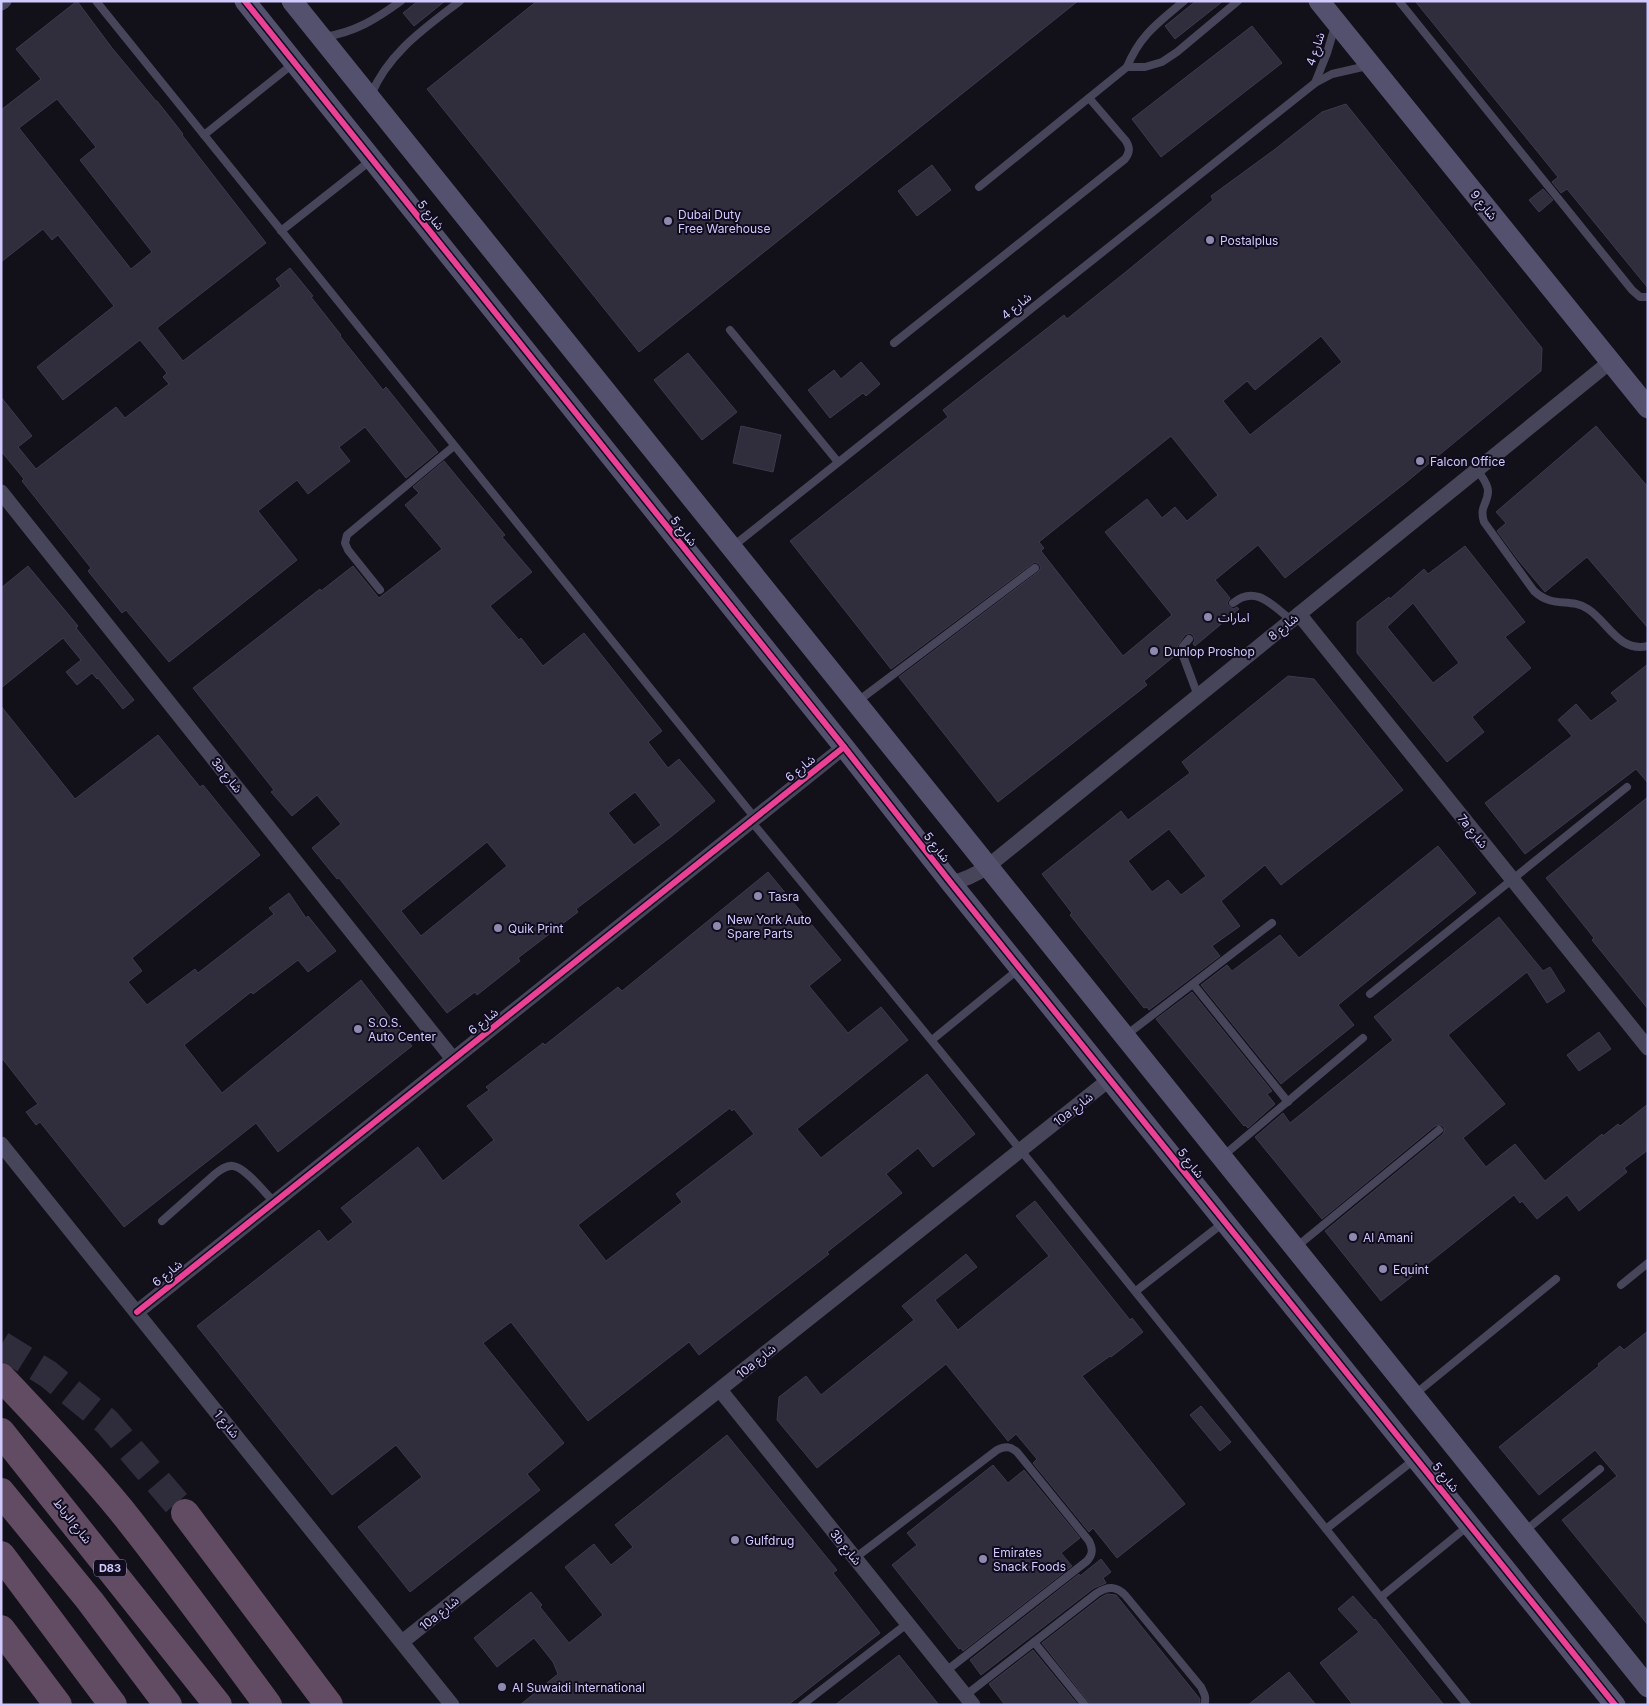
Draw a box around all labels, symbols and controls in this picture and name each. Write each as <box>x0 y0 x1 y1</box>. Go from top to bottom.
street label: شارع 4 <box>1302 30 1330 68</box>
street label: شارع 9 <box>1466 187 1501 224</box>
street label: شارع 5 <box>413 197 448 234</box>
place label: Dubai Duty Free Warehouse <box>678 207 770 236</box>
marker: Dubai Duty Free Warehouse <box>662 215 674 227</box>
place label: Postalplus <box>1220 233 1278 248</box>
marker: Postalplus <box>1204 234 1216 246</box>
street label: شارع 4 <box>998 289 1035 324</box>
place label: Falcon Office <box>1430 454 1505 469</box>
marker: Falcon Office <box>1414 455 1426 467</box>
street label: شارع 5 <box>666 513 701 550</box>
place label: امارات <box>1218 610 1250 625</box>
street label: شارع 8 <box>1265 610 1302 645</box>
marker: امارات <box>1202 611 1214 623</box>
place label: Dunlop Proshop <box>1164 644 1255 659</box>
marker: Dunlop Proshop <box>1148 645 1160 657</box>
street label: شارع 6 <box>782 751 819 786</box>
street label: 3a شارع <box>207 754 246 797</box>
street label: 7a شارع <box>1453 811 1491 852</box>
street label: شارع 5 <box>919 829 953 866</box>
place label: Tasra <box>768 889 799 904</box>
marker: Tasra <box>752 890 764 902</box>
place label: New York Auto Spare Parts <box>727 912 811 941</box>
marker: New York Auto Spare Parts <box>711 920 723 932</box>
place label: Quik Print <box>508 921 564 936</box>
marker: Quik Print <box>492 922 504 934</box>
street label: شارع 6 <box>465 1004 502 1039</box>
place label: S.O.S. Auto Center <box>368 1015 436 1044</box>
marker: S.O.S. Auto Center <box>352 1023 364 1035</box>
street label: 10a شارع <box>1050 1089 1097 1131</box>
street label: شارع 5 <box>1173 1145 1207 1182</box>
place label: Al Amani <box>1363 1230 1413 1245</box>
marker: Al Amani <box>1347 1231 1359 1243</box>
street label: شارع 6 <box>149 1256 186 1291</box>
place label: Equint <box>1393 1262 1429 1277</box>
marker: Equint <box>1377 1263 1389 1275</box>
street label: 10a شارع <box>733 1341 780 1383</box>
street label: شارع 1 <box>210 1407 243 1442</box>
street label: شارع 5 <box>1428 1459 1463 1496</box>
street label: شارع الرباط <box>49 1495 95 1548</box>
street label: 3b شارع <box>826 1526 865 1569</box>
place label: Gulfdrug <box>745 1533 794 1548</box>
marker: Gulfdrug <box>729 1534 741 1546</box>
place label: Emirates Snack Foods <box>993 1545 1066 1574</box>
marker: Emirates Snack Foods <box>977 1553 989 1565</box>
road number: D83 <box>94 1560 126 1576</box>
street label: 10a شارع <box>416 1593 463 1635</box>
place label: Al Suwaidi International <box>512 1680 645 1695</box>
marker: Al Suwaidi International <box>496 1681 508 1693</box>

